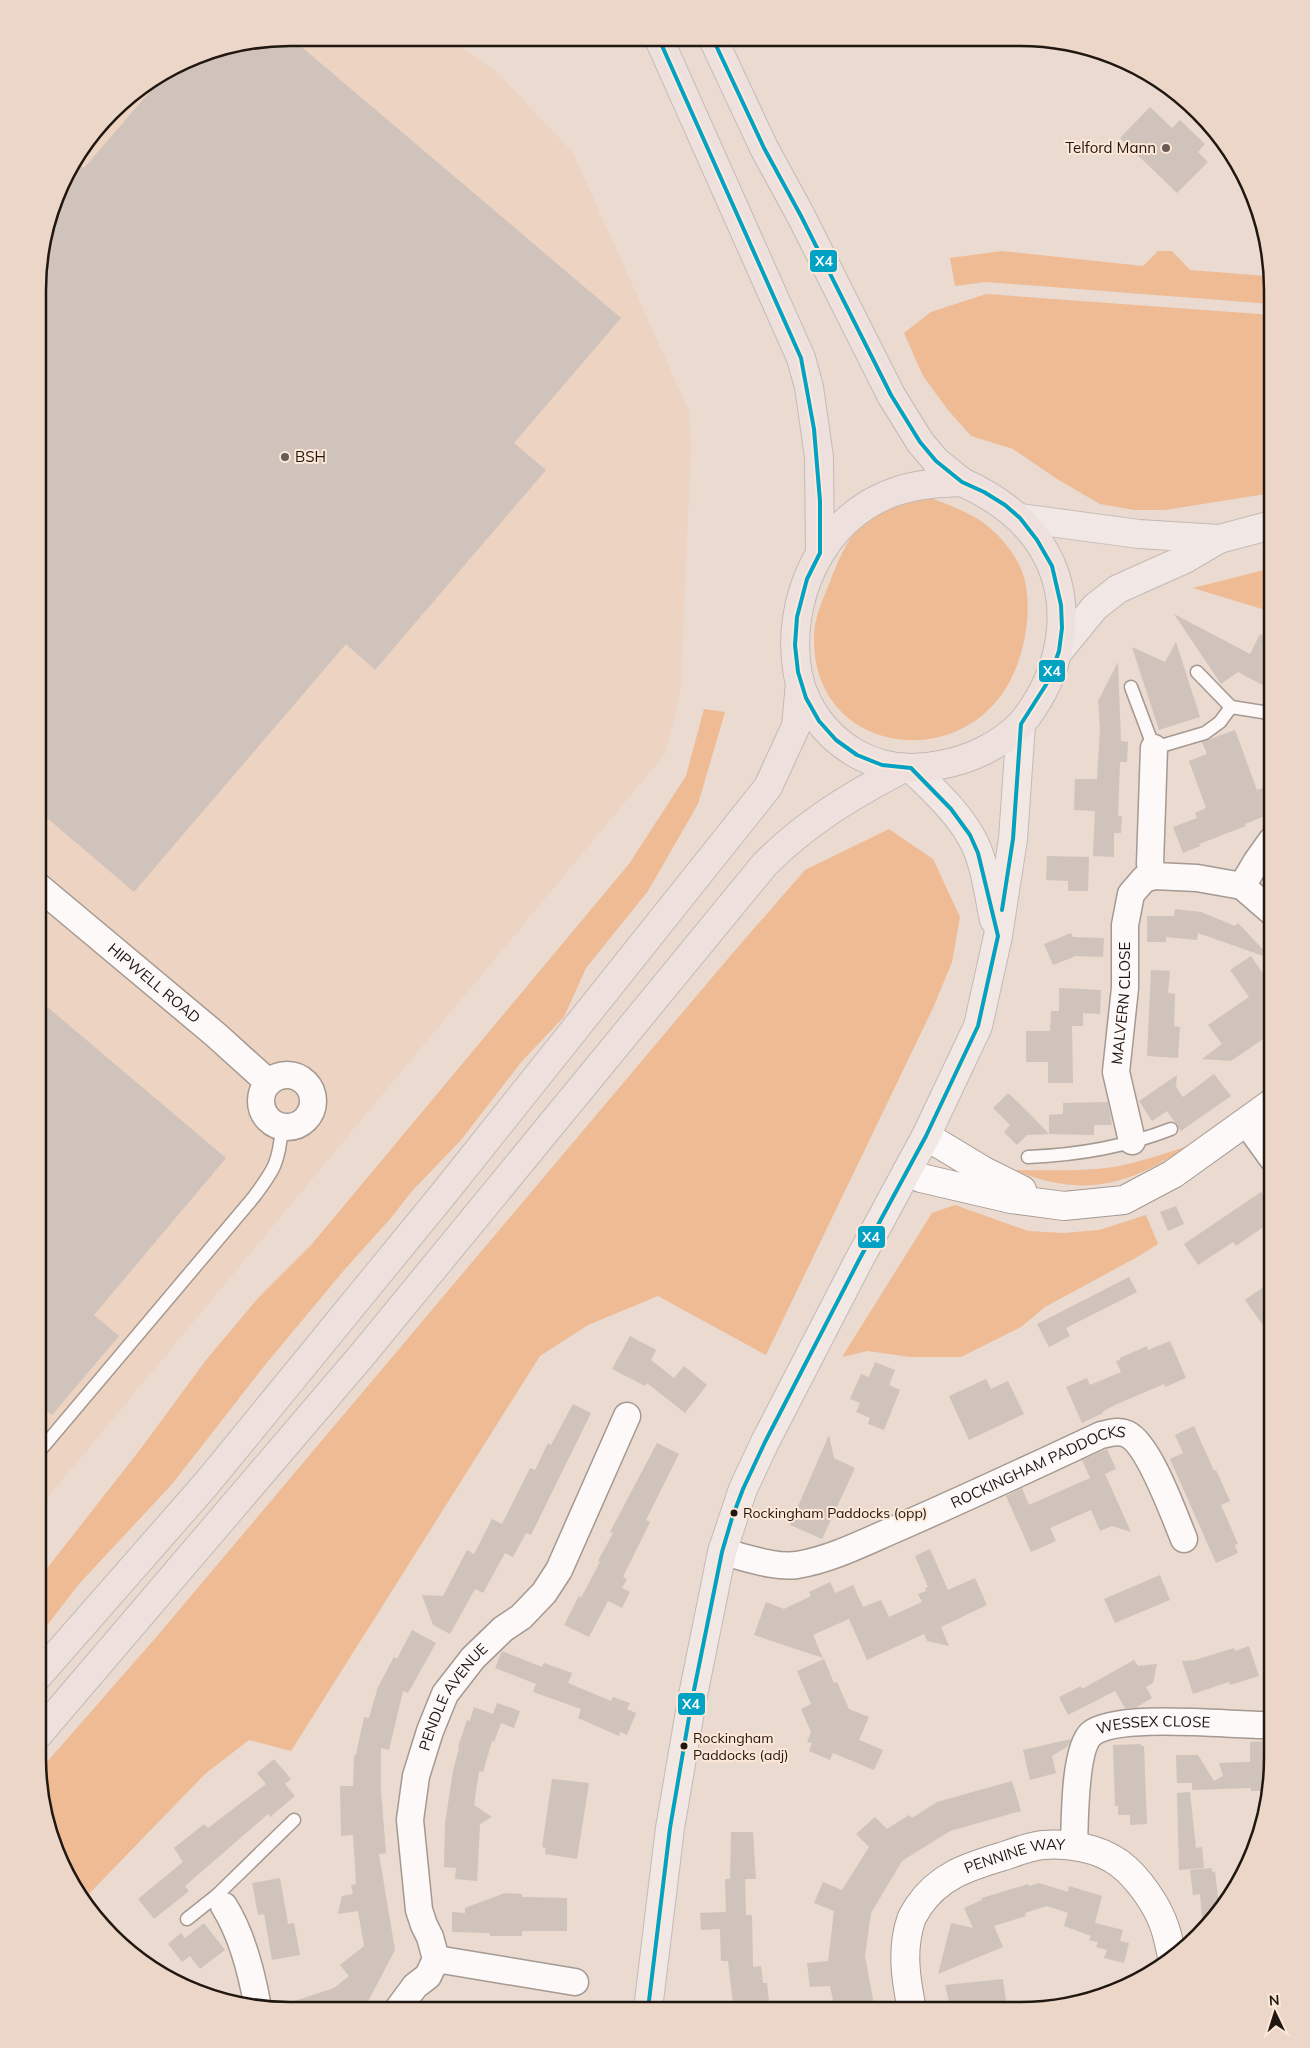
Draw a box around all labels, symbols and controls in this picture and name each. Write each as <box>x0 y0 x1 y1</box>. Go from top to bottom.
place label: Telford Mann <box>1065 138 1156 157</box>
marker: Telford Mann <box>1160 142 1172 154</box>
line badge: X4 <box>809 249 838 273</box>
text: X4 <box>814 252 833 270</box>
place label: BSH <box>295 447 326 466</box>
marker: BSH <box>279 451 291 463</box>
line badge: X4 <box>1038 659 1066 683</box>
text: X4 <box>1042 662 1061 680</box>
street label: HIPWELL ROAD <box>104 939 205 1027</box>
street label: MALVERN CLOSE <box>1107 942 1134 1065</box>
line badge: X4 <box>857 1225 886 1249</box>
text: X4 <box>861 1228 880 1246</box>
street label: ROCKINGHAM PADDOCKS <box>948 1422 1127 1512</box>
place label: Rockingham Paddocks (opp) <box>743 1504 927 1522</box>
marker: Rockingham Paddocks (opp) <box>729 1508 739 1518</box>
street label: PENDLE AVENUE <box>414 1639 492 1753</box>
line badge: X4 <box>677 1692 706 1716</box>
text: X4 <box>681 1695 700 1713</box>
street label: WESSEX CLOSE <box>1094 1712 1211 1738</box>
place label: Rockingham Paddocks (adj) <box>693 1729 789 1764</box>
marker: Rockingham Paddocks (adj) <box>679 1741 689 1751</box>
street label: PENNINE WAY <box>961 1834 1066 1878</box>
north arrow <box>1250 1988 1300 2038</box>
text: N <box>1268 1991 1280 2009</box>

